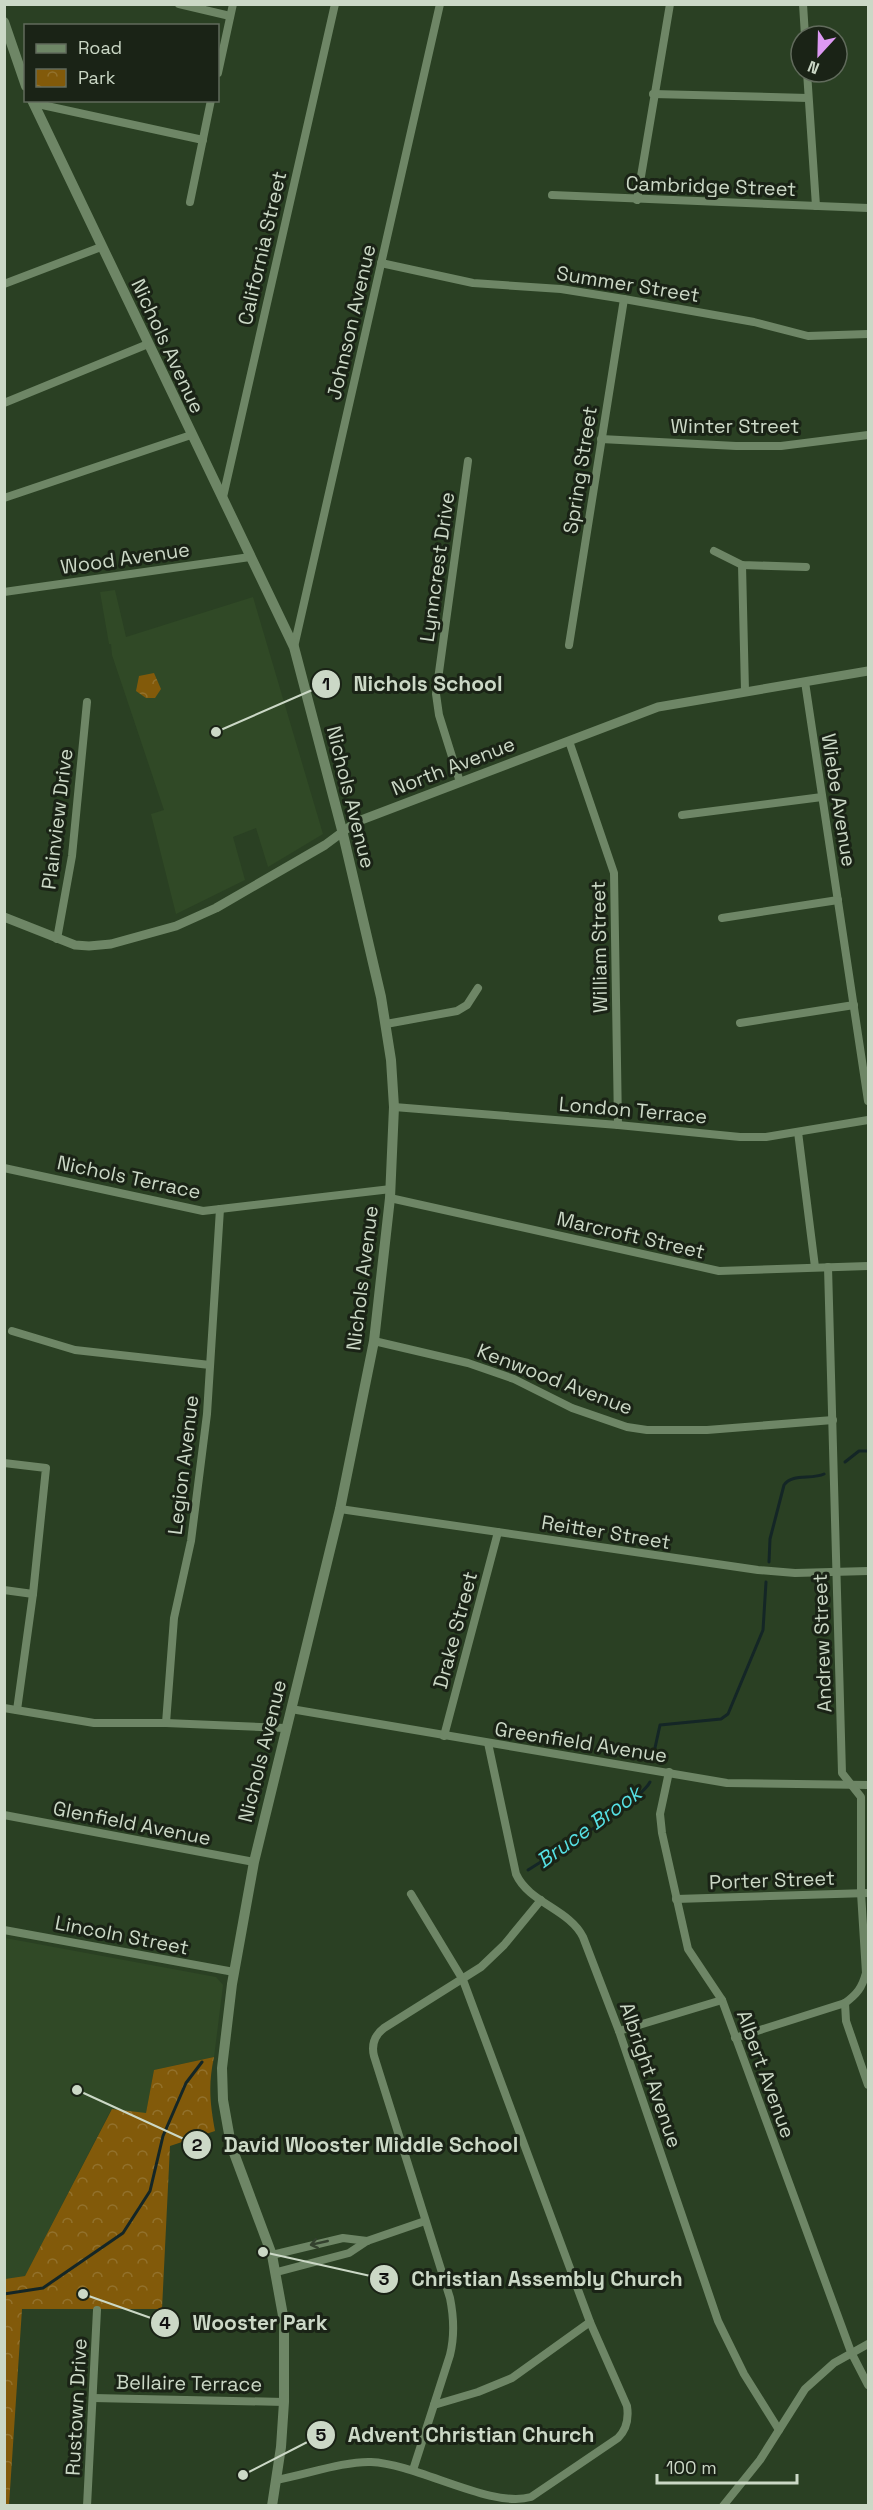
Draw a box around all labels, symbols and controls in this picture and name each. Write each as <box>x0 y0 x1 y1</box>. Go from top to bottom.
legend <box>24 24 219 102</box>
north arrow <box>789 24 849 84</box>
text: Road <box>78 36 122 59</box>
text: N <box>805 56 822 79</box>
text: Park <box>78 66 116 89</box>
street label: California Street <box>232 168 292 328</box>
street label: Cambridge Street <box>625 170 797 202</box>
street label: Johnson Avenue <box>320 242 382 402</box>
street label: Summer Street <box>555 260 701 308</box>
street label: Nichols Avenue <box>125 274 211 418</box>
street label: Spring Street <box>557 404 603 536</box>
street label: Winter Street <box>671 413 799 439</box>
street label: Lynncrest Drive <box>414 490 460 644</box>
street label: Wood Avenue <box>59 536 191 580</box>
callout: Nichols School <box>311 664 514 703</box>
text: Nichols School <box>354 670 502 697</box>
text: 1 <box>322 672 330 695</box>
street label: Nichols Avenue <box>321 723 381 871</box>
street label: North Avenue <box>388 731 518 801</box>
street label: Wiebe Avenue <box>816 732 862 868</box>
street label: Plainview Drive <box>35 747 79 891</box>
street label: William Street <box>585 881 613 1013</box>
street label: London Terrace <box>558 1091 708 1129</box>
street label: Nichols Terrace <box>55 1149 203 1205</box>
street label: Nichols Avenue <box>340 1204 384 1352</box>
street label: Marcroft Street <box>554 1205 708 1265</box>
street label: Kenwood Avenue <box>473 1337 637 1421</box>
street label: Legion Avenue <box>162 1394 204 1536</box>
street label: Reitter Street <box>539 1509 673 1555</box>
street label: Drake Street <box>427 1569 483 1691</box>
street label: Andrew Street <box>807 1573 837 1713</box>
street label: Nichols Avenue <box>232 1677 292 1825</box>
street label: Greenfield Avenue <box>493 1716 669 1768</box>
water label: Bruce Brook <box>531 1778 649 1874</box>
street label: Glenfield Avenue <box>51 1795 213 1851</box>
street label: Porter Street <box>709 1865 835 1895</box>
street label: Lincoln Street <box>53 1909 191 1961</box>
street label: Albright Avenue <box>614 1999 688 2151</box>
street label: Albert Avenue <box>731 2006 801 2142</box>
callout: David Wooster Middle School <box>182 2125 530 2164</box>
text: David Wooster Middle School <box>224 2131 518 2158</box>
text: 2 <box>192 2133 203 2156</box>
one-way arrow <box>310 2238 329 2250</box>
callout: Christian Assembly Church <box>369 2259 695 2298</box>
text: Christian Assembly Church <box>411 2265 683 2292</box>
text: 3 <box>379 2267 390 2290</box>
callout: Wooster Park <box>150 2303 339 2342</box>
text: Wooster Park <box>193 2309 328 2336</box>
text: 4 <box>159 2311 171 2334</box>
street label: Rustown Drive <box>59 2338 93 2476</box>
street label: Bellaire Terrace <box>116 2369 262 2397</box>
callout: Advent Christian Church <box>306 2415 607 2454</box>
text: Advent Christian Church <box>348 2421 594 2448</box>
text: 5 <box>316 2423 327 2446</box>
scale bar <box>657 2447 796 2485</box>
text: 100 m <box>666 2456 717 2479</box>

